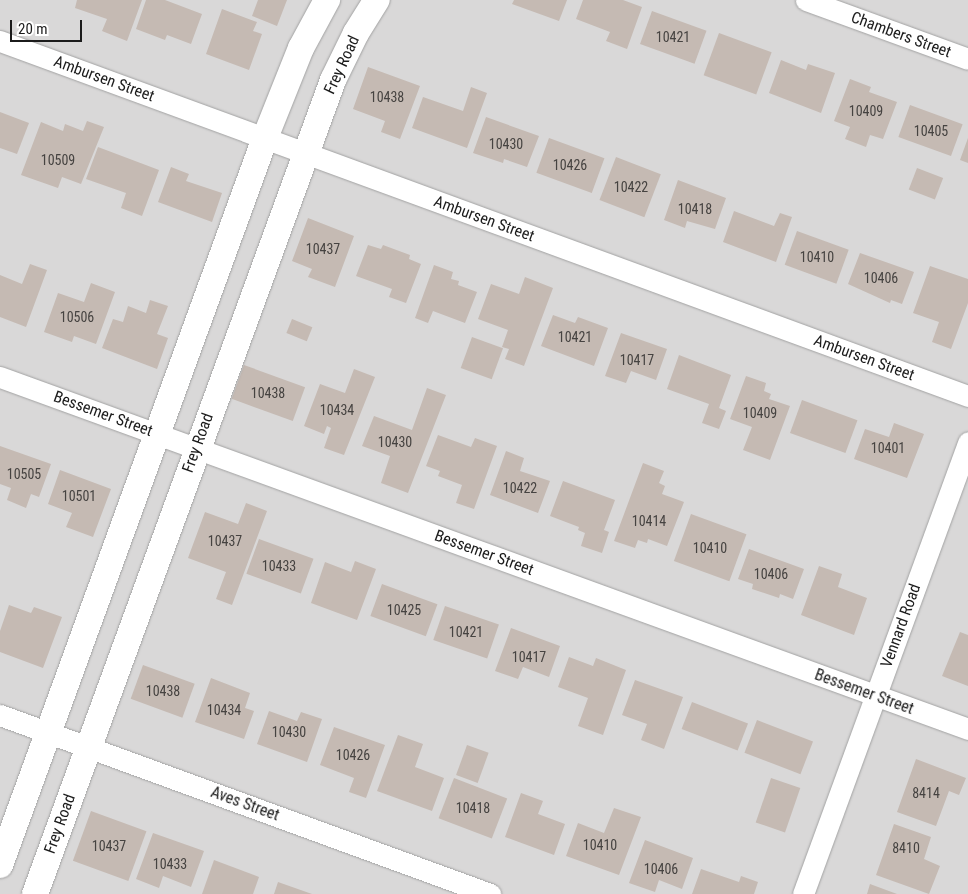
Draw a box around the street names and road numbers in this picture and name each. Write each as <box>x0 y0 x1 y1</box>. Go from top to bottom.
street label: Chambers Street <box>848 8 954 62</box>
street label: Frey Road <box>320 33 364 97</box>
street label: Ambursen Street <box>51 52 157 106</box>
street label: Ambursen Street <box>431 192 537 246</box>
street label: Ambursen Street <box>811 331 917 385</box>
street label: Bessemer Street <box>51 387 155 441</box>
street label: Frey Road <box>178 411 218 475</box>
street label: Bessemer Street <box>432 526 536 580</box>
street label: Vennard Road <box>877 581 925 671</box>
street label: Bessemer Street <box>812 665 916 719</box>
street label: Aves Street <box>208 783 282 825</box>
street label: Frey Road <box>40 792 80 856</box>

